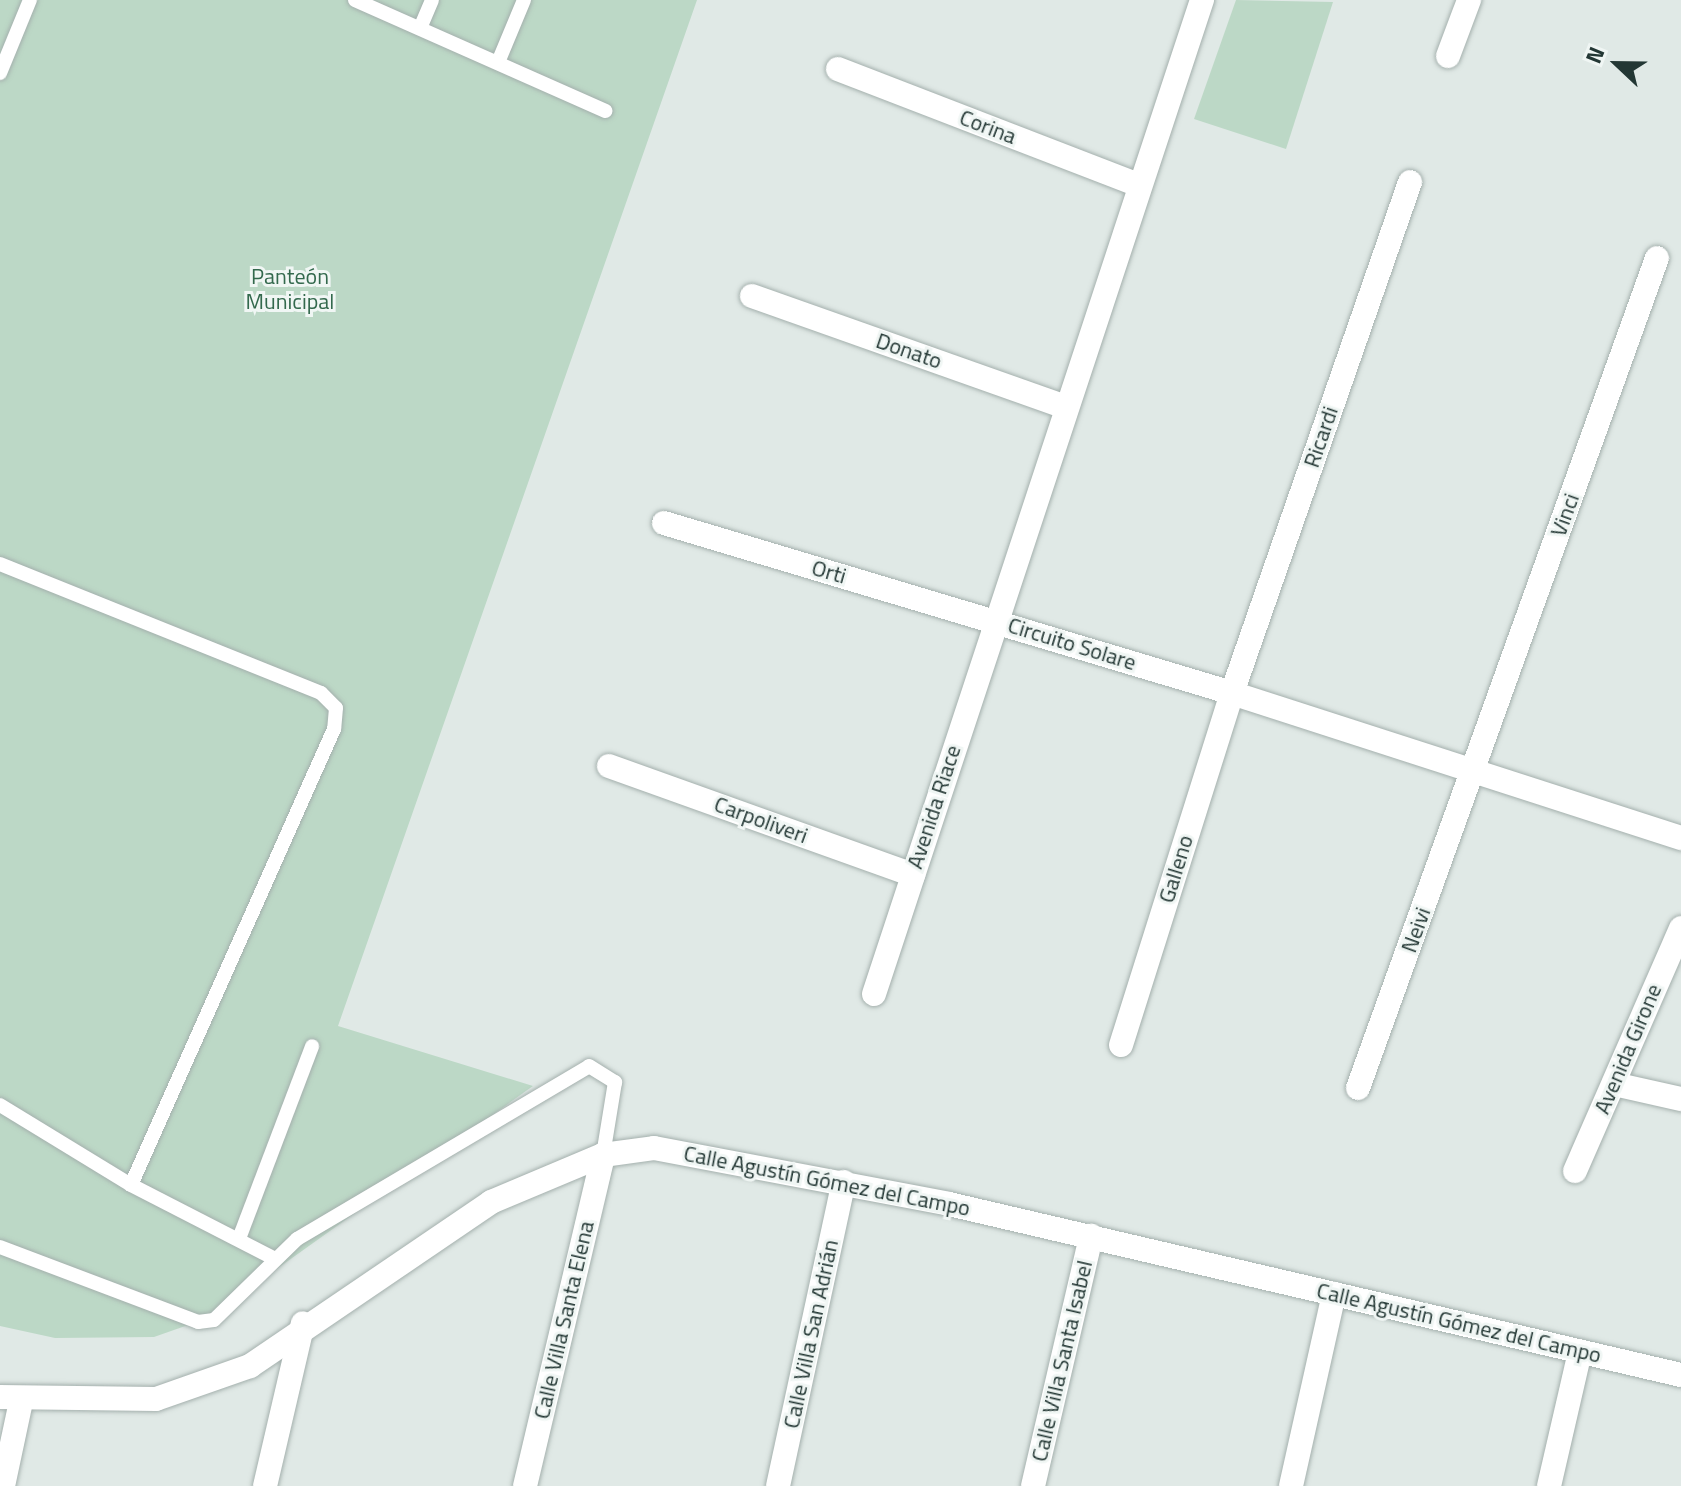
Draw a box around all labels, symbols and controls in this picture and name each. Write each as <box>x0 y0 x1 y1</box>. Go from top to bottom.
north arrow <box>1577 24 1657 104</box>
text: N <box>1576 42 1613 68</box>
street label: Corina <box>956 104 1020 150</box>
park label: Panteón Municipal <box>246 263 334 314</box>
street label: Donato <box>873 327 945 375</box>
street label: Ricardi <box>1298 403 1344 471</box>
street label: Vinci <box>1545 490 1585 540</box>
street label: Orti <box>809 555 849 589</box>
street label: Circuito Solare <box>1005 612 1139 676</box>
street label: Avenida Riace <box>902 742 966 872</box>
street label: Carpoliveri <box>711 791 811 849</box>
street label: Galleno <box>1153 832 1199 906</box>
street label: Neivi <box>1396 904 1436 956</box>
street label: Avenida Girone <box>1589 980 1667 1118</box>
street label: Calle Agustín Gómez del Campo <box>682 1140 972 1222</box>
street label: Calle Villa Santa Elena <box>528 1219 600 1421</box>
street label: Calle Villa San Adrián <box>778 1237 844 1431</box>
street label: Calle Villa Santa Isabel <box>1026 1258 1098 1464</box>
street label: Calle Agustín Gómez del Campo <box>1314 1277 1604 1369</box>

